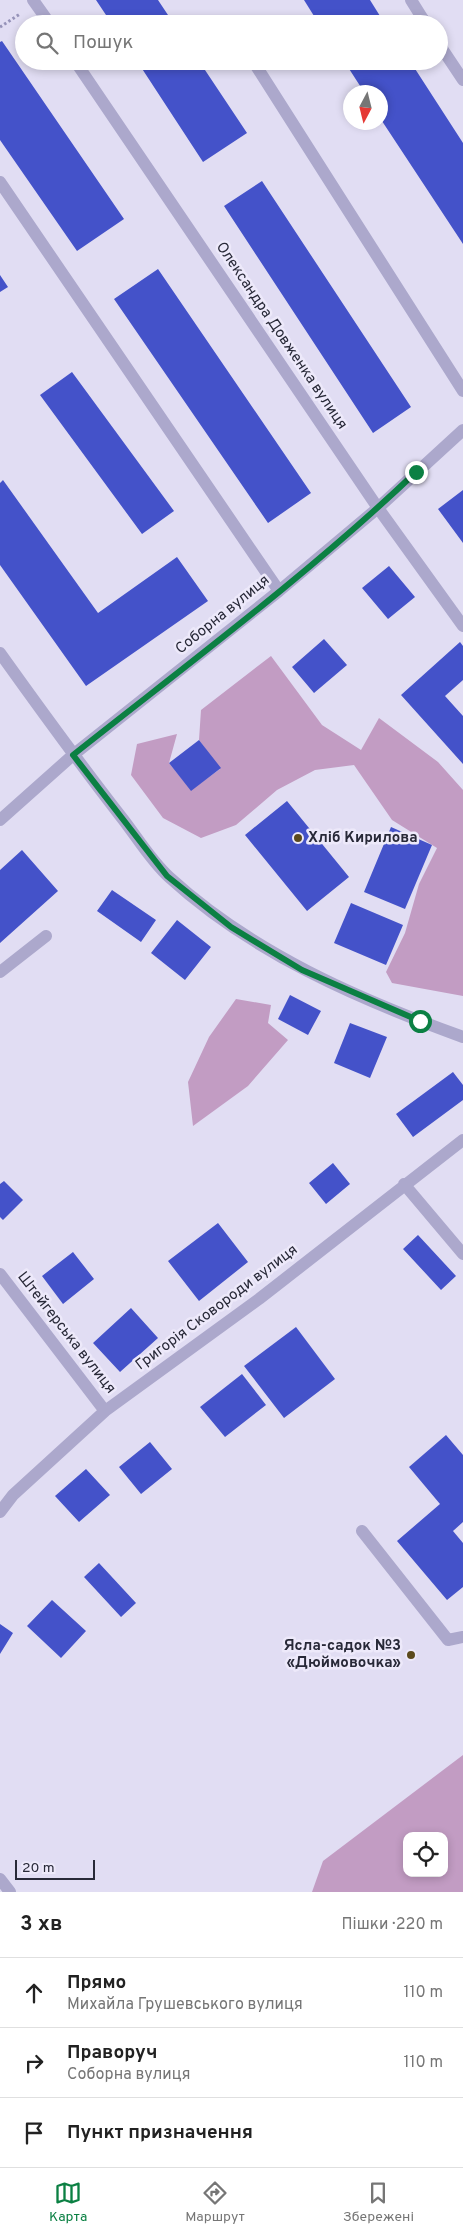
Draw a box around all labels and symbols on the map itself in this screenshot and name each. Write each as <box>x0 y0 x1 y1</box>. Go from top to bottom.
north arrow <box>343 85 388 130</box>
street label: Олександра Довженка вулиця <box>211 239 351 433</box>
route end <box>405 461 428 484</box>
street label: Соборна вулиця <box>172 571 274 659</box>
place label: Хліб Кирилова <box>308 829 418 848</box>
marker: Хліб Кирилова <box>292 832 304 844</box>
route start <box>409 1010 432 1033</box>
street label: Григорія Сковороди вулиця <box>132 1241 302 1375</box>
street label: Штейгерська вулиця <box>12 1268 120 1398</box>
place label: Ясла-садок №3 «Дюймовочка» <box>283 1637 401 1673</box>
marker: Ясла-садок №3 «Дюймовочка» <box>405 1649 417 1661</box>
scale bar <box>15 1857 95 1880</box>

